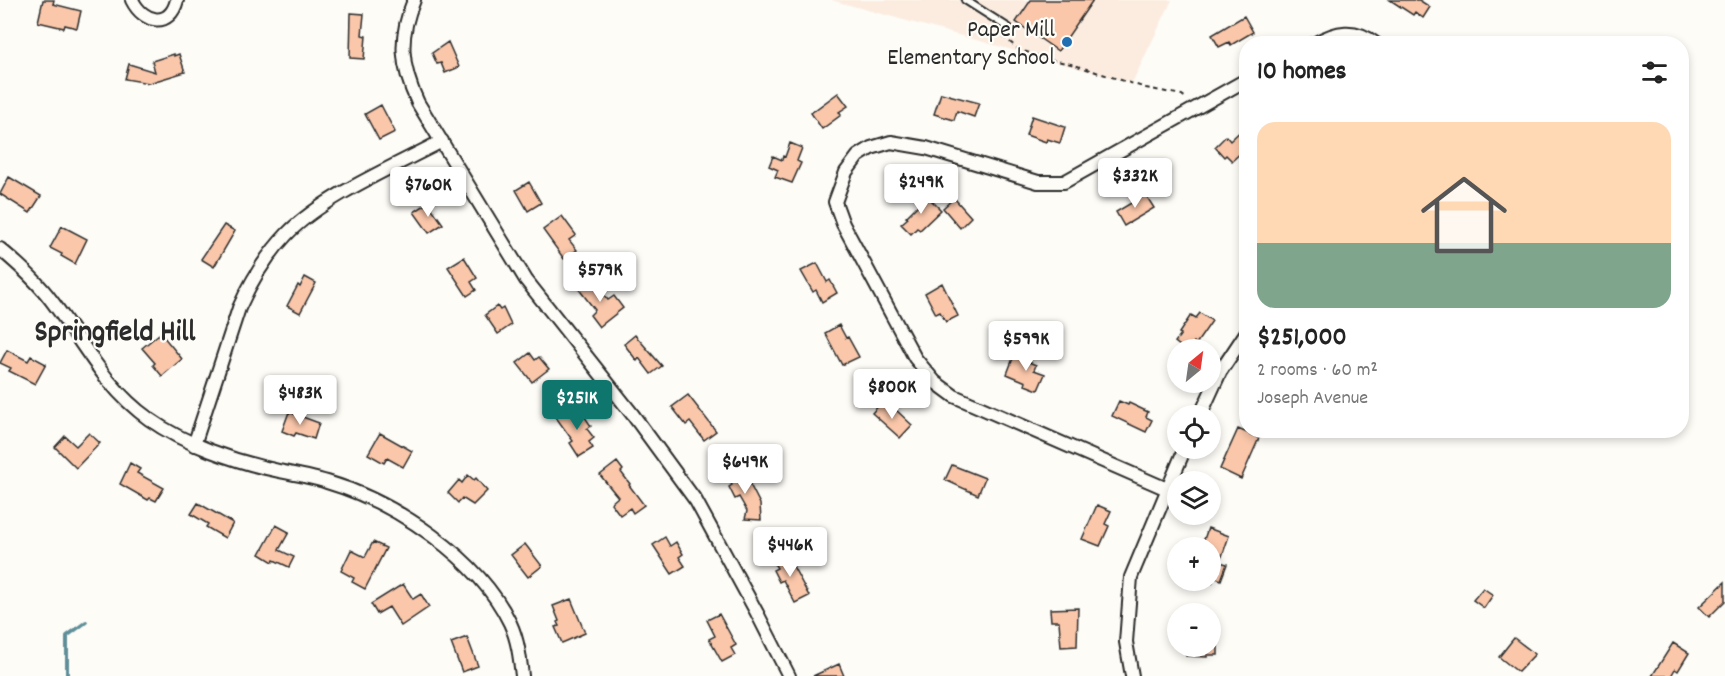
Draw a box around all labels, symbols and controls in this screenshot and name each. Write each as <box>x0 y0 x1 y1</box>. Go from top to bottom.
place label: Paper Mill Elementary School <box>887 14 1055 76</box>
marker: Paper Mill Elementary School <box>1060 35 1074 49</box>
text: 10 homes <box>1257 54 1347 91</box>
icon: filters <box>1638 56 1671 89</box>
pin: $332K <box>1093 158 1177 209</box>
icon: home <box>1410 161 1518 269</box>
text: $332K <box>1112 163 1158 191</box>
pin: $249K <box>879 164 963 215</box>
pin: $760K <box>386 167 470 218</box>
text: $249K <box>898 169 944 197</box>
text: $760K <box>404 172 452 200</box>
pin: $579K <box>558 252 642 303</box>
text: $579K <box>577 257 623 285</box>
district label: Springfield Hill <box>35 313 196 356</box>
text: $251,000 <box>1257 320 1347 357</box>
pin: $599K <box>984 321 1068 372</box>
text: $599K <box>1003 326 1049 354</box>
north arrow <box>1167 339 1221 393</box>
map controls <box>1167 339 1221 657</box>
text: 2 rooms · 60 m² <box>1257 357 1378 385</box>
pin: $800K <box>850 369 934 420</box>
text: $800K <box>867 374 917 402</box>
pin: $483K <box>258 375 342 426</box>
text: $483K <box>278 380 322 408</box>
pin: $251K <box>535 380 619 431</box>
text: $251K <box>556 385 598 413</box>
text: Joseph Avenue <box>1257 385 1368 413</box>
button: locate <box>1167 405 1221 459</box>
pin: $649K <box>703 444 787 495</box>
text: $649K <box>722 449 768 477</box>
button: layers <box>1167 471 1221 525</box>
pin: $446K <box>748 527 832 578</box>
text: $446K <box>767 532 813 560</box>
button: + <box>1167 537 1221 591</box>
button: − <box>1167 603 1221 657</box>

